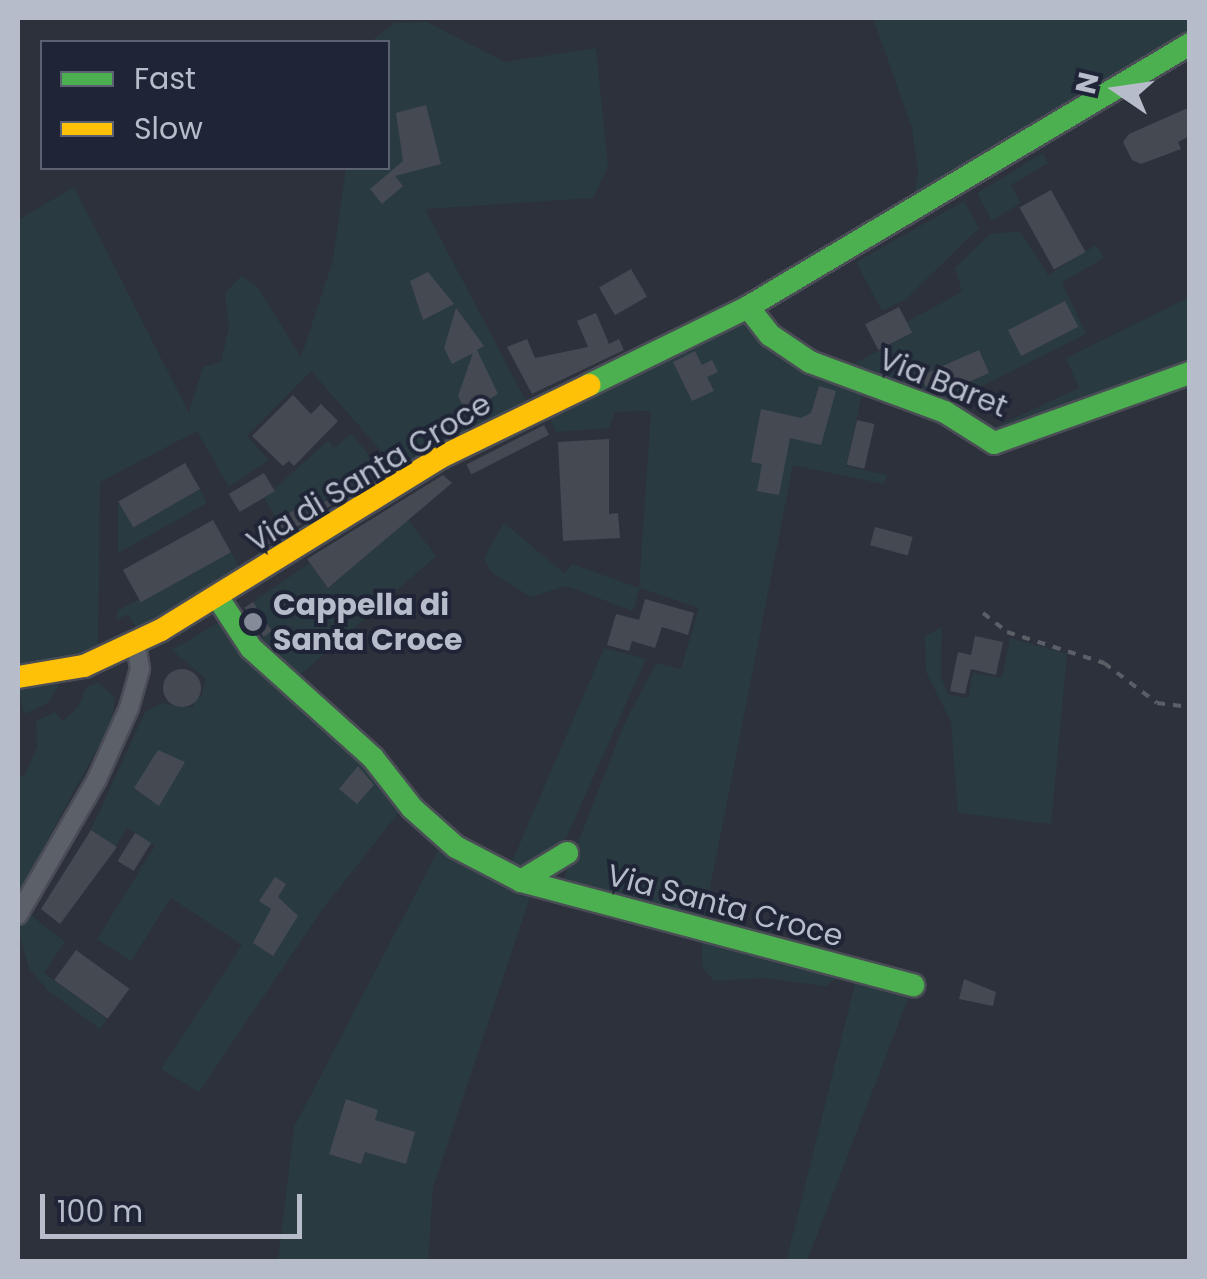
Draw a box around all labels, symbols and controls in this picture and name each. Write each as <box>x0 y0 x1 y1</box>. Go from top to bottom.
legend <box>40 40 390 170</box>
north arrow <box>1067 40 1167 140</box>
text: Fast <box>134 57 196 100</box>
text: N <box>1066 68 1109 98</box>
text: Slow <box>134 107 203 150</box>
street label: Via Baret <box>874 341 1012 425</box>
street label: Via di Santa Croce <box>240 386 498 560</box>
place label: Cappella di Santa Croce <box>273 587 462 658</box>
marker: Cappella di Santa Croce <box>242 611 264 633</box>
street label: Via Santa Croce <box>603 857 847 955</box>
scale bar <box>45 1174 308 1236</box>
text: 100 m <box>57 1190 143 1233</box>

